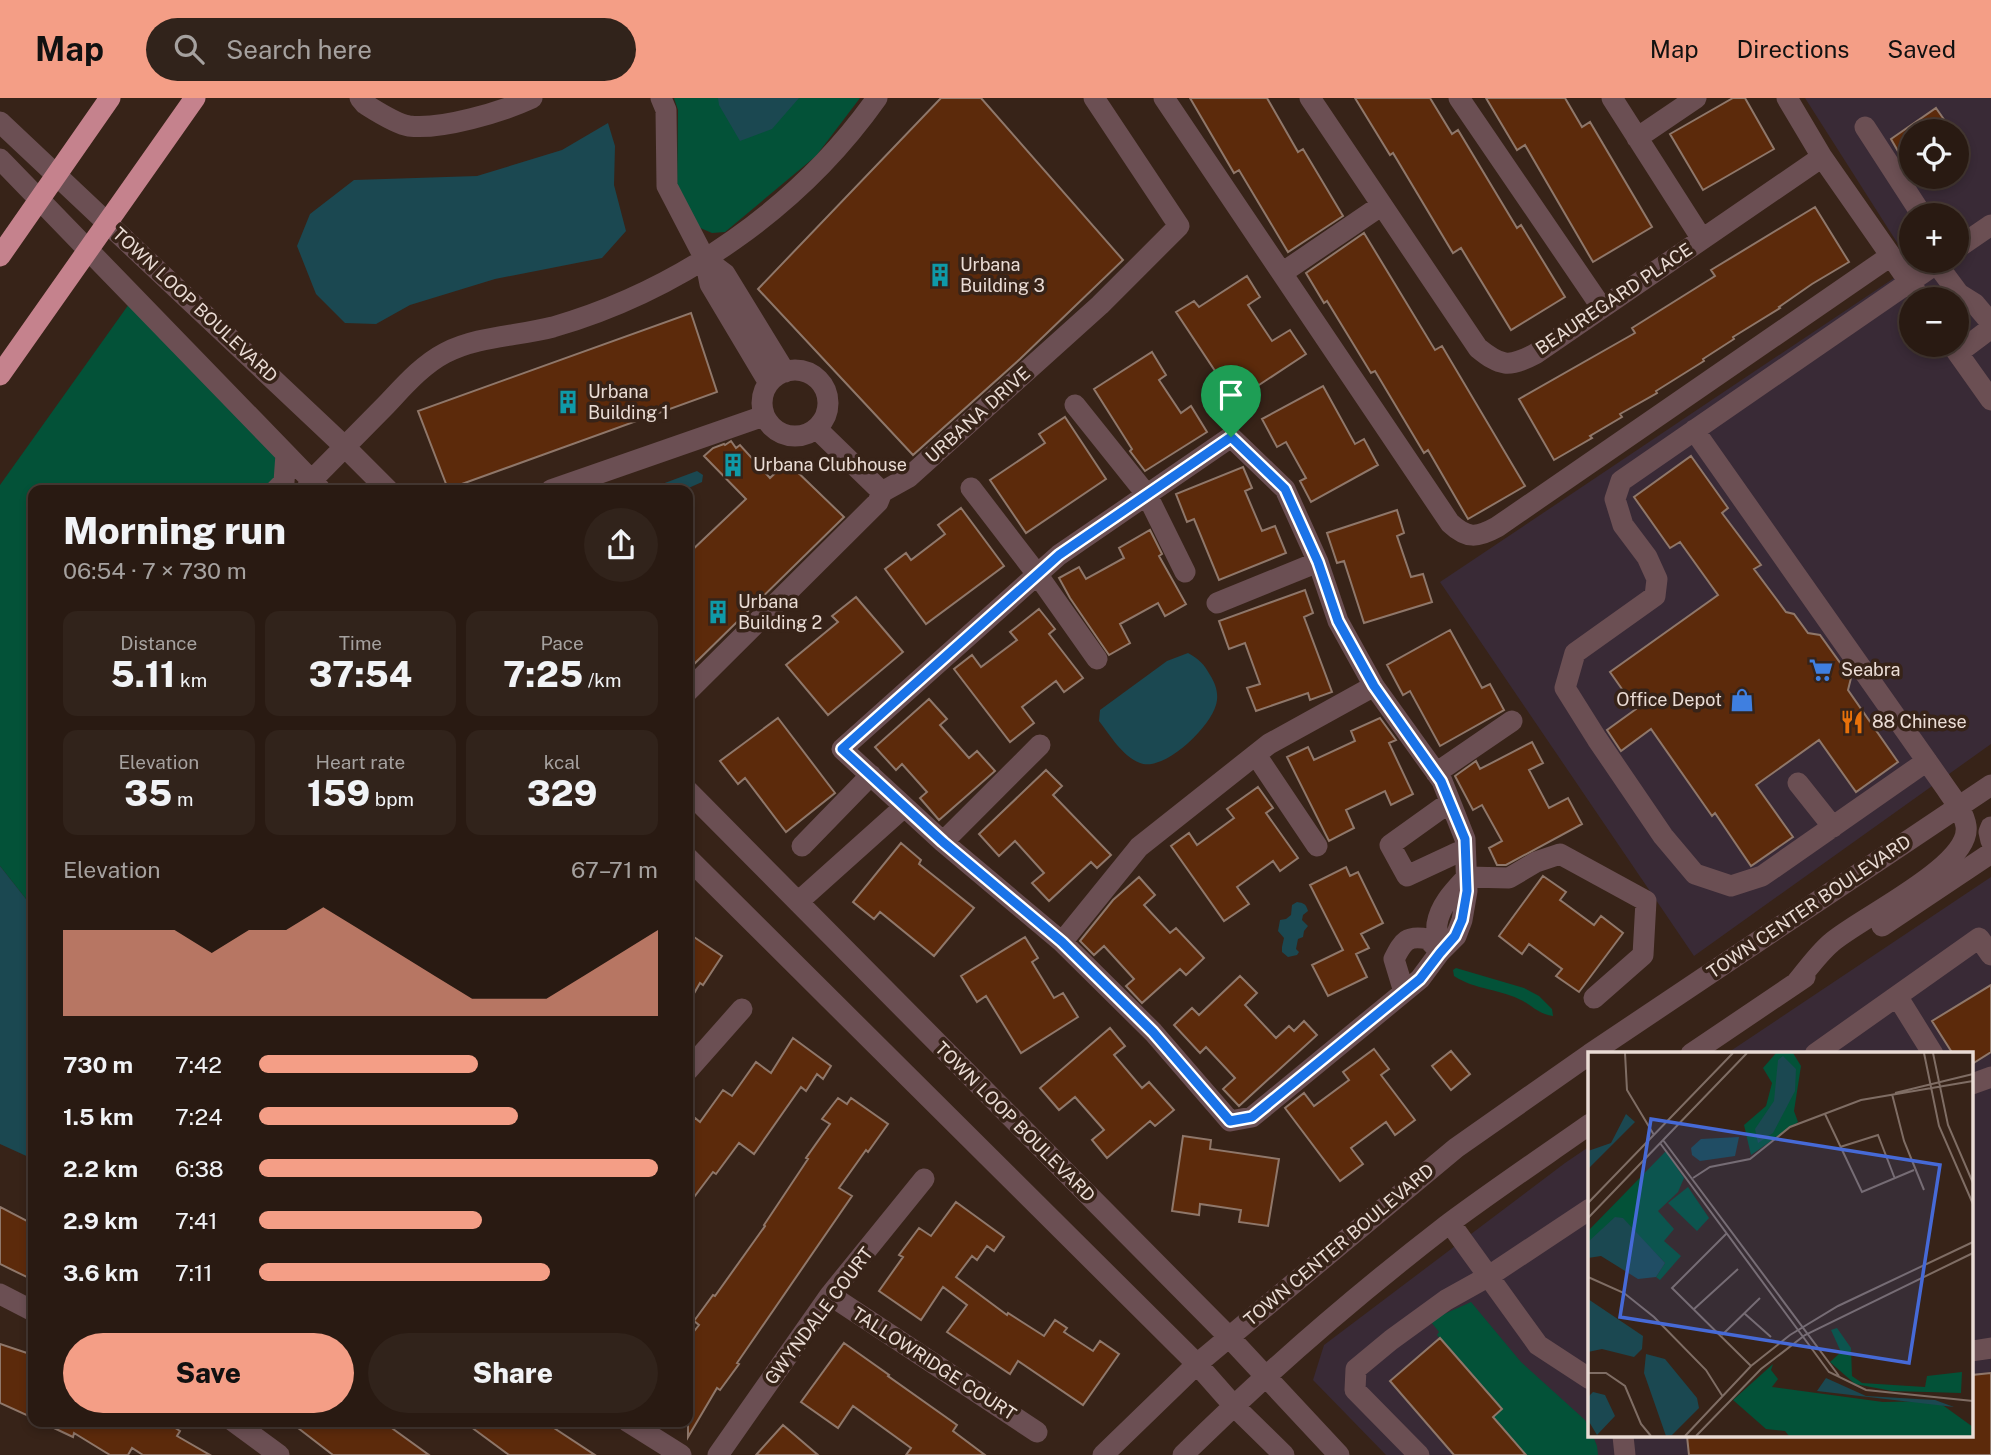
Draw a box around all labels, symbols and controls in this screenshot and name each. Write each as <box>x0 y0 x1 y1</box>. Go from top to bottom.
search box <box>146 18 636 81</box>
text: Map <box>35 30 104 68</box>
icon: search <box>170 30 208 68</box>
text: Search here <box>226 34 372 65</box>
text: Map <box>1650 35 1699 63</box>
text: Directions <box>1737 35 1849 63</box>
text: Saved <box>1887 35 1956 63</box>
map controls <box>1899 119 1969 357</box>
button: locate <box>1899 119 1969 189</box>
button: + <box>1899 203 1969 273</box>
street label: TOWN LOOP BOULEVARD <box>109 223 282 386</box>
street label: BEAUREGARD PLACE <box>1531 238 1696 359</box>
place label: Urbana Building 3 <box>960 254 1045 296</box>
building icon: Urbana Building 3 <box>926 261 954 289</box>
button: − <box>1899 287 1969 357</box>
street label: URBANA DRIVE <box>921 362 1034 467</box>
pin <box>1201 365 1261 437</box>
icon: arrive <box>1212 376 1250 414</box>
place label: Urbana Building 1 <box>588 381 669 423</box>
building icon: Urbana Building 1 <box>554 388 582 416</box>
building icon: Urbana Clubhouse <box>719 451 747 479</box>
place label: Urbana Clubhouse <box>753 454 907 475</box>
text: Morning run <box>63 508 286 553</box>
button: share <box>584 508 658 582</box>
text: 06:54 · 7 × 730 m <box>63 557 247 584</box>
place label: Urbana Building 2 <box>738 591 822 633</box>
building icon: Urbana Building 2 <box>704 598 732 626</box>
text: Distance <box>120 632 197 654</box>
text: Time <box>339 632 382 654</box>
text: Pace <box>540 632 584 654</box>
text: 5.11 <box>110 654 175 695</box>
text: 37:54 <box>309 654 412 695</box>
text: 7:25 <box>503 654 583 695</box>
supermarket icon: Seabra <box>1807 656 1835 684</box>
place label: Seabra <box>1841 659 1901 680</box>
text: km <box>175 669 207 691</box>
text: /km <box>583 669 621 691</box>
shop icon: Office Depot <box>1728 686 1756 714</box>
place label: Office Depot <box>1616 689 1722 710</box>
restaurant icon: 88 Chinese <box>1838 708 1866 736</box>
place label: 88 Chinese <box>1872 711 1967 732</box>
text: Elevation <box>119 751 199 773</box>
text: Heart rate <box>316 751 405 773</box>
text: kcal <box>544 751 581 773</box>
text: 35 <box>124 773 172 814</box>
text: 159 <box>307 773 370 814</box>
text: 329 <box>527 773 597 814</box>
text: m <box>172 788 193 810</box>
text: bpm <box>370 788 414 810</box>
street label: TOWN CENTER BOULEVARD <box>1703 830 1915 983</box>
text: Elevation <box>63 856 161 883</box>
text: 67–71 m <box>571 856 658 883</box>
street label: TOWN LOOP BOULEVARD <box>931 1037 1100 1206</box>
text: 730 m <box>63 1051 133 1078</box>
text: 7:42 <box>175 1051 222 1078</box>
inset map <box>1588 1052 1974 1438</box>
text: 1.5 km <box>63 1103 134 1130</box>
text: 7:24 <box>175 1103 223 1130</box>
text: 2.2 km <box>63 1155 138 1182</box>
text: 6:38 <box>175 1155 224 1182</box>
street label: TOWN CENTER BOULEVARD <box>1240 1159 1438 1330</box>
text: 2.9 km <box>63 1207 138 1234</box>
text: 7:41 <box>175 1207 218 1234</box>
street label: GWYNDALE COURT <box>760 1243 877 1388</box>
text: 3.6 km <box>63 1259 139 1286</box>
text: 7:11 <box>175 1259 213 1286</box>
street label: TALLOWRIDGE COURT <box>848 1303 1021 1425</box>
button: Save <box>63 1333 354 1413</box>
button: Share <box>368 1333 658 1413</box>

